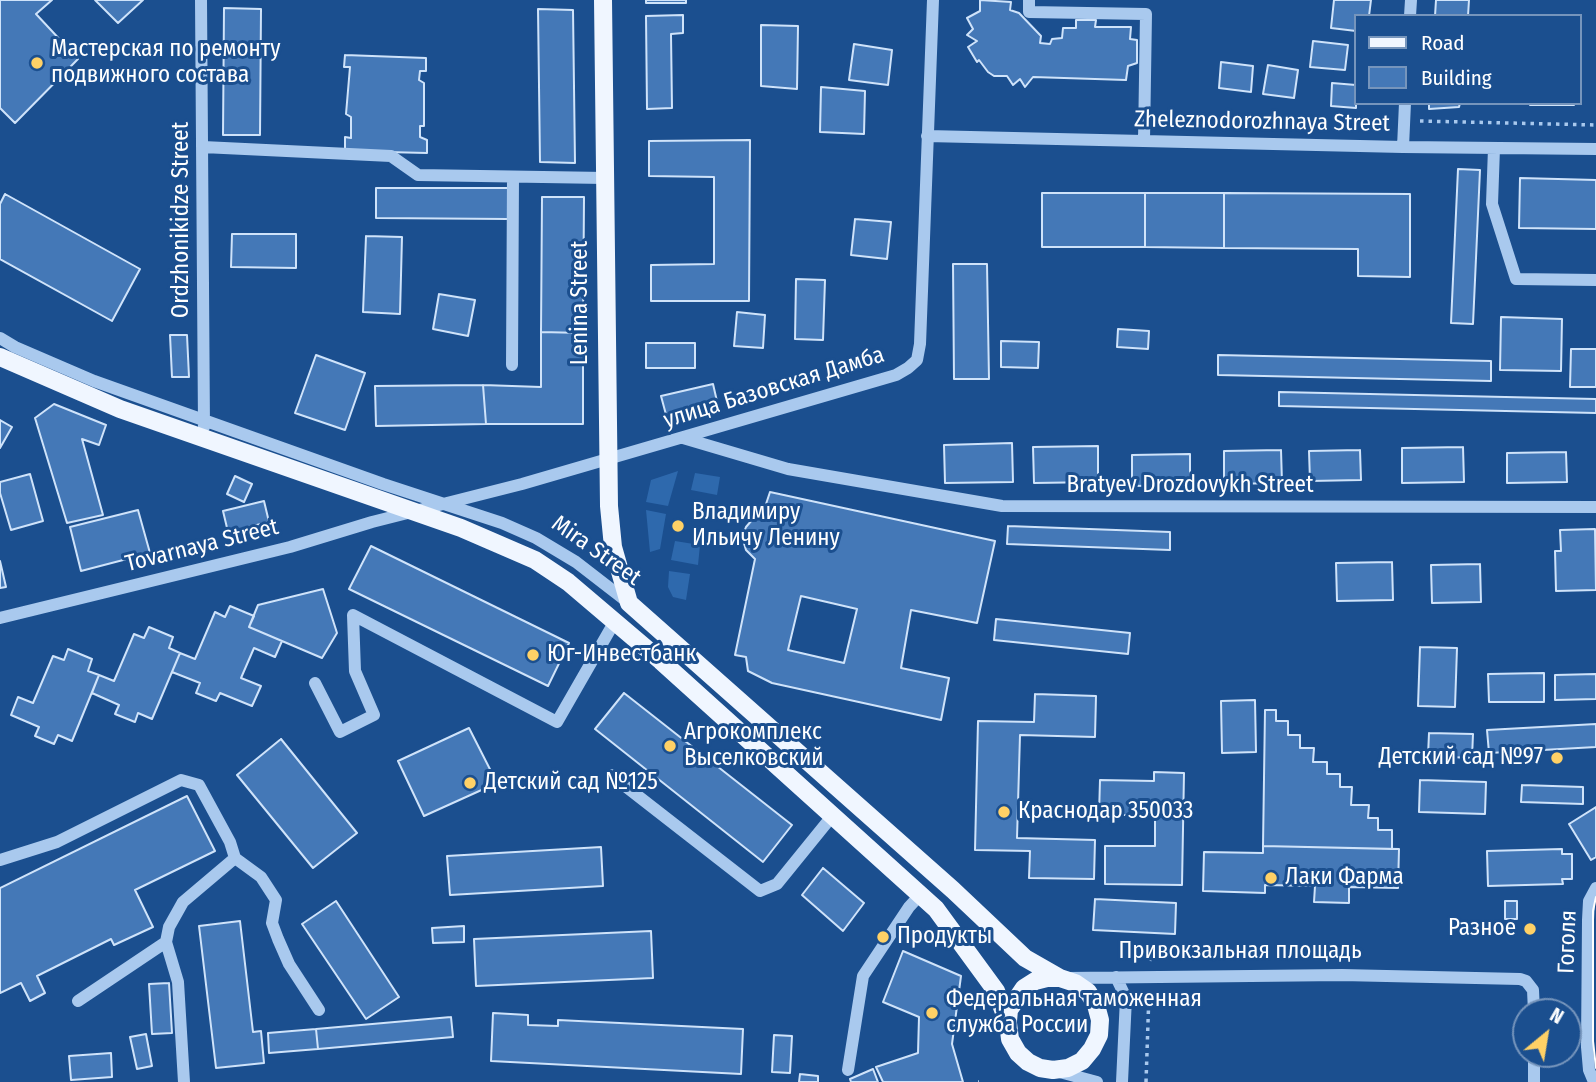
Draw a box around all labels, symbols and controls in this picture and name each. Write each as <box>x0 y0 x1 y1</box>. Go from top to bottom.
legend <box>1354 14 1582 105</box>
text: Road <box>1421 30 1465 56</box>
place label: Мастерская по ремонту подвижного состава <box>51 36 280 90</box>
marker: Мастерская по ремонту подвижного состава <box>29 55 45 71</box>
text: Building <box>1421 65 1492 91</box>
street label: Zheleznodorozhnaya Street <box>1134 106 1390 138</box>
street label: Ordzhonikidze Street <box>168 122 196 318</box>
street label: Lenina Street <box>567 241 595 365</box>
street label: улица Базовская Дамба <box>660 341 888 435</box>
street label: Bratyev Drozdovykh Street <box>1067 472 1313 500</box>
place label: Владимиру Ильичу Ленину <box>692 499 840 553</box>
street label: Mira Street <box>546 510 646 592</box>
street label: Tovarnaya Street <box>123 514 281 578</box>
marker: Владимиру Ильичу Ленину <box>670 518 686 534</box>
place label: Юг-Инвестбанк <box>547 641 696 669</box>
marker: Юг-Инвестбанк <box>525 647 541 663</box>
place label: Агрокомплекс Выселковский <box>684 719 824 773</box>
marker: Агрокомплекс Выселковский <box>662 738 678 754</box>
place label: Детский сад №97 <box>1379 744 1543 772</box>
marker: Детский сад №97 <box>1549 750 1565 766</box>
place label: Детский сад №125 <box>484 769 658 797</box>
marker: Детский сад №125 <box>462 775 478 791</box>
place label: Краснодар 350033 <box>1018 798 1193 826</box>
marker: Краснодар 350033 <box>996 804 1012 820</box>
place label: Лаки Фарма <box>1285 864 1404 892</box>
marker: Лаки Фарма <box>1263 870 1279 886</box>
street label: Гоголя <box>1553 910 1583 974</box>
place label: Разное <box>1448 915 1516 943</box>
marker: Разное <box>1522 921 1538 937</box>
place label: Продукты <box>897 923 992 951</box>
marker: Продукты <box>875 929 891 945</box>
street label: Привокзальная площадь <box>1118 938 1362 966</box>
place label: Федеральная таможенная служба России <box>946 986 1202 1040</box>
north arrow <box>1512 998 1582 1068</box>
text: N <box>1546 1003 1567 1029</box>
marker: Федеральная таможенная служба России <box>924 1005 940 1021</box>

